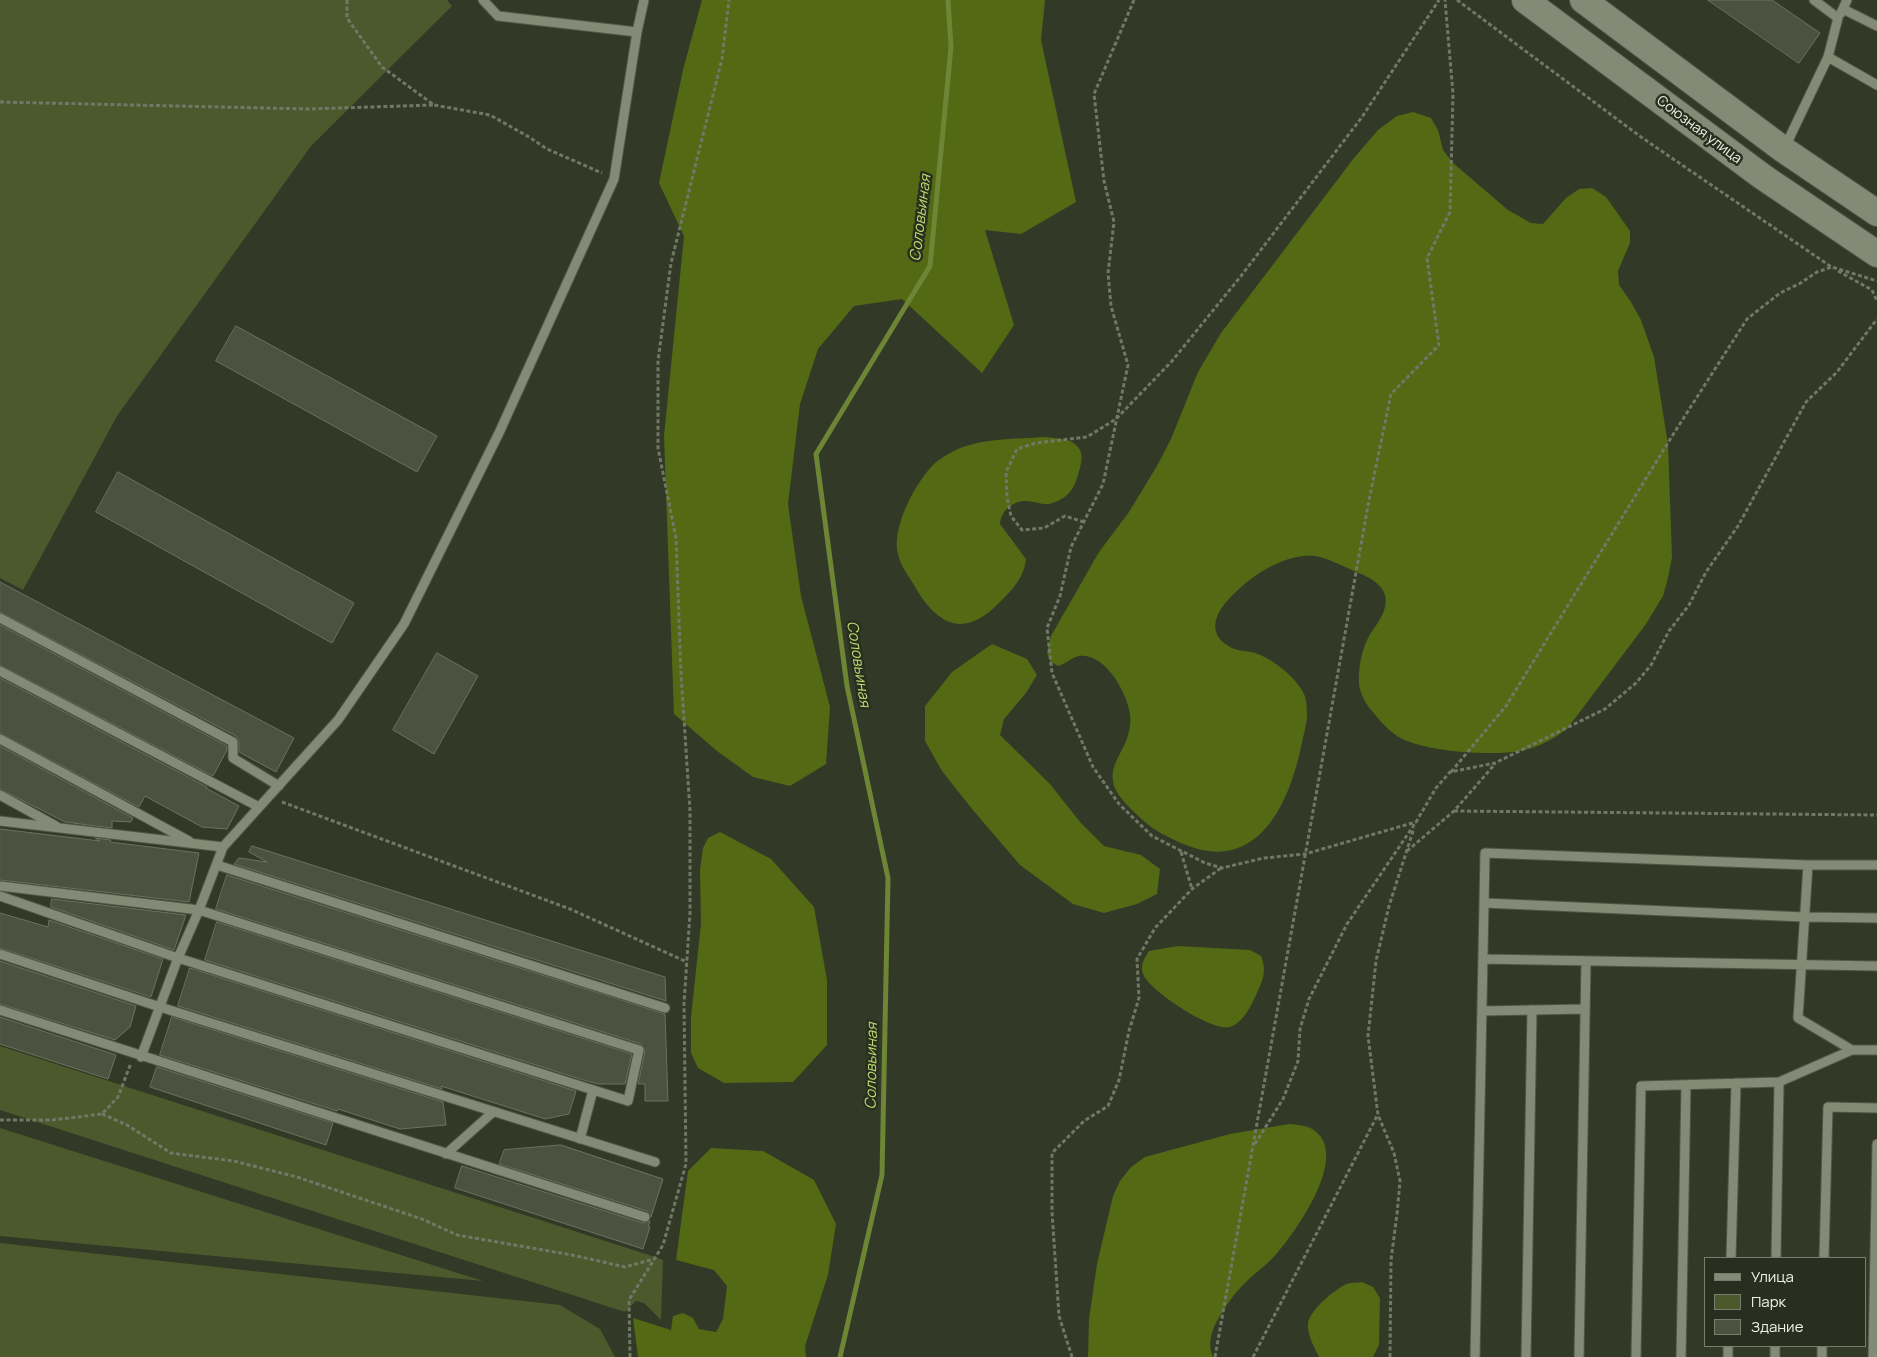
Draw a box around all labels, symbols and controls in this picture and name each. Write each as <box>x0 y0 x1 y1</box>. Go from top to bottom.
street label: Союзная улица <box>1653 92 1745 168</box>
water label: Соловьиная <box>907 174 935 262</box>
water label: Соловьиная <box>842 620 874 708</box>
water label: Соловьиная <box>862 1022 882 1110</box>
legend <box>1704 1257 1867 1347</box>
text: Улица <box>1751 1266 1794 1287</box>
text: Парк <box>1751 1291 1786 1312</box>
text: Здание <box>1751 1316 1803 1337</box>

